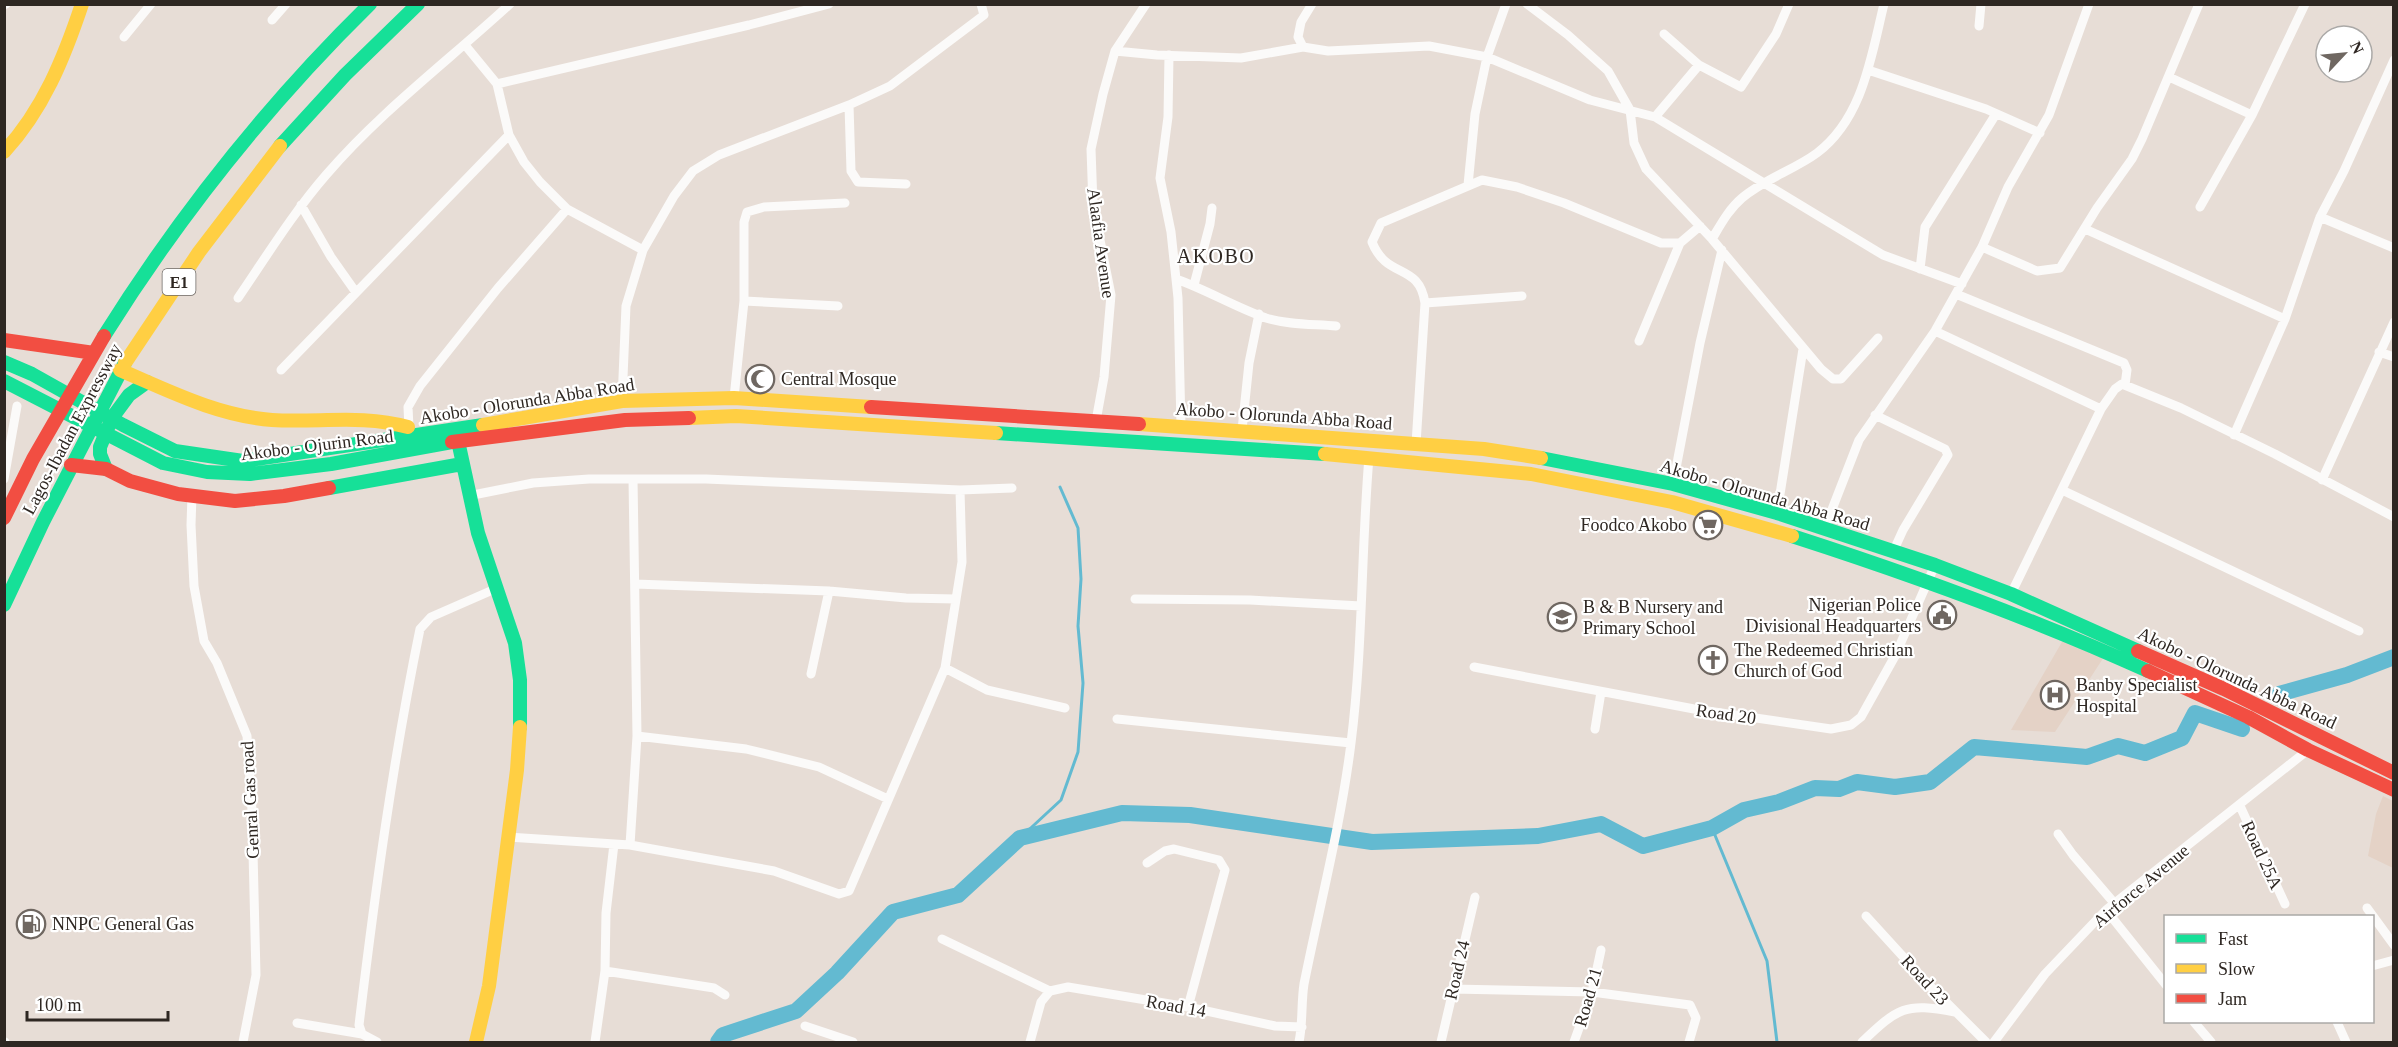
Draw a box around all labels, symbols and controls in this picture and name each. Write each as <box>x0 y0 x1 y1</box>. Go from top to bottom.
north arrow <box>2314 24 2374 84</box>
text: N <box>2347 39 2367 57</box>
street label: Alaafia Avenue <box>1083 187 1119 299</box>
district label: AKOBO <box>1177 245 1255 267</box>
road number: E1 <box>162 269 195 295</box>
street label: Lagos-Ibadan Expressway <box>18 340 126 518</box>
mosque icon: Central Mosque <box>744 363 776 395</box>
place label: Central Mosque <box>781 369 896 389</box>
street label: Akobo - Olorunda Abba Road <box>418 374 636 428</box>
street label: Akobo - Olorunda Abba Road <box>1175 398 1393 434</box>
street label: Akobo - Ojurin Road <box>240 426 394 464</box>
street label: Akobo - Olorunda Abba Road <box>1658 455 1872 535</box>
supermarket icon: Foodco Akobo <box>1692 509 1724 541</box>
place label: Foodco Akobo <box>1580 515 1687 535</box>
place label: Nigerian Police Divisional Headquarters <box>1746 595 1921 636</box>
place label: B & B Nursery and Primary School <box>1583 597 1723 638</box>
public building icon: Nigerian Police Divisional Headquarters <box>1926 599 1958 631</box>
school or university icon: B & B Nursery and Primary School <box>1546 601 1578 633</box>
street label: Akobo - Olorunda Abba Road <box>2134 623 2340 733</box>
place label: The Redeemed Christian Church of God <box>1734 640 1913 681</box>
church icon: The Redeemed Christian Church of God <box>1697 644 1729 676</box>
place label: Banby Specialist Hospital <box>2076 675 2197 716</box>
hospital icon: Banby Specialist Hospital <box>2039 679 2071 711</box>
street label: Road 20 <box>1695 700 1757 728</box>
street label: Genral Gas road <box>237 741 263 859</box>
street label: Road 25A <box>2237 817 2287 893</box>
street label: Airforce Avenue <box>2089 840 2193 932</box>
fuel station icon: NNPC General Gas <box>15 908 47 940</box>
place label: NNPC General Gas <box>52 914 194 934</box>
legend <box>2164 915 2374 1023</box>
text: Fast <box>2218 929 2248 949</box>
street label: Road 24 <box>1440 938 1474 1002</box>
street label: Road 23 <box>1897 951 1953 1009</box>
text: Slow <box>2218 959 2255 979</box>
street label: Road 21 <box>1570 965 1606 1029</box>
scale bar <box>27 984 168 1022</box>
text: Jam <box>2218 989 2247 1009</box>
street label: Road 14 <box>1144 991 1208 1021</box>
text: 100 m <box>36 995 82 1015</box>

